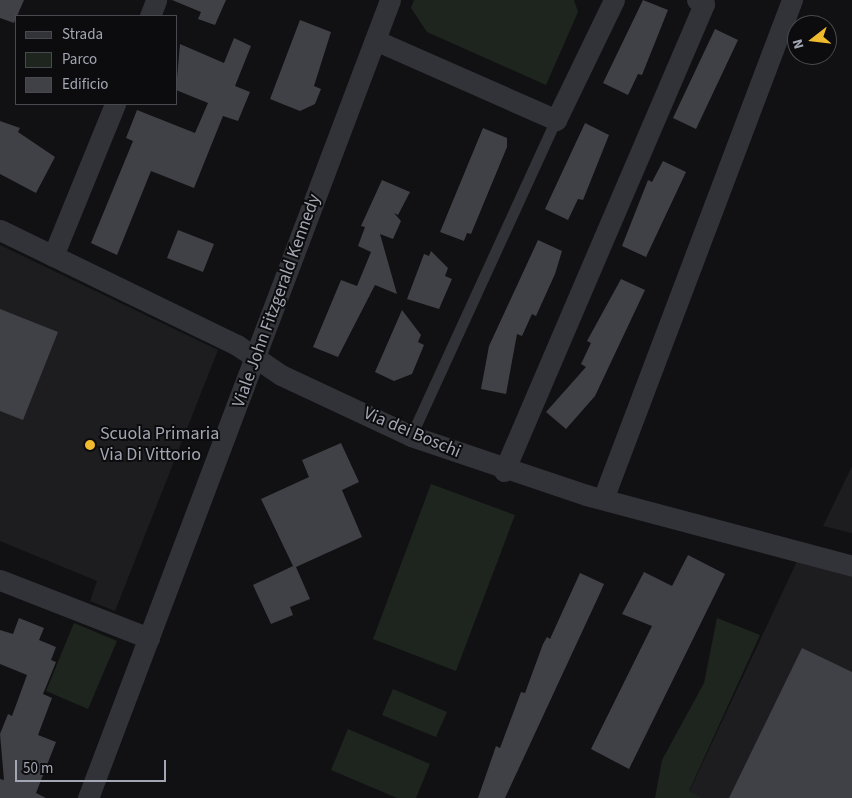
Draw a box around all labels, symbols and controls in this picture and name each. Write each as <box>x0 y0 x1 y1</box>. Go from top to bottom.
legend <box>15 15 178 105</box>
north arrow <box>787 15 837 65</box>
text: Strada <box>62 24 103 45</box>
text: N <box>788 37 809 51</box>
text: Parco <box>62 49 97 70</box>
text: Edificio <box>62 74 109 95</box>
street label: Viale John Fitzgerald Kennedy <box>228 191 326 411</box>
street label: Via dei Boschi <box>360 403 464 463</box>
place label: Scuola Primaria Via Di Vittorio <box>100 424 219 466</box>
marker: Scuola Primaria Via Di Vittorio <box>84 439 96 451</box>
scale bar <box>18 750 169 782</box>
text: 50 m <box>23 758 53 779</box>

